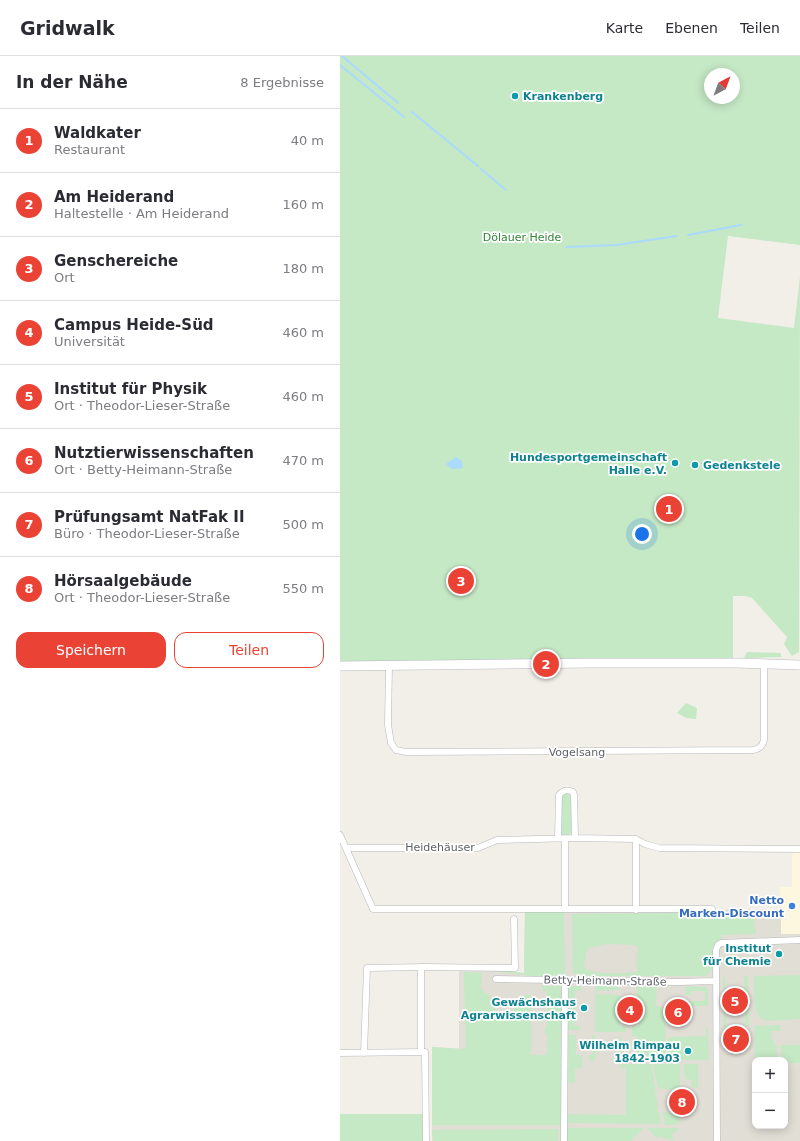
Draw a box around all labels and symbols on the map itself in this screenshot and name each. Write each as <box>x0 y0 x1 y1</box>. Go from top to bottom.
north arrow <box>704 68 740 104</box>
place label: Krankenberg <box>523 90 603 103</box>
marker: Krankenberg <box>510 91 520 101</box>
park label: Dölauer Heide <box>483 231 562 244</box>
place label: Hundesportgemeinschaft Halle e.V. <box>510 451 667 477</box>
marker: Hundesportgemeinschaft Halle e.V. <box>670 458 680 468</box>
place label: Gedenkstele <box>703 459 780 472</box>
marker: Gedenkstele <box>690 460 700 470</box>
pin: 1 <box>656 494 682 524</box>
your location <box>632 524 652 544</box>
pin: 3 <box>448 566 474 596</box>
pin: 2 <box>533 649 559 679</box>
street label: Vogelsang <box>549 746 605 759</box>
street label: Heidehäuser <box>405 841 475 854</box>
place label: Netto Marken-Discount <box>679 894 784 920</box>
marker: Netto Marken-Discount <box>787 901 797 911</box>
place label: Institut für Chemie <box>703 942 771 968</box>
marker: Institut für Chemie <box>774 949 784 959</box>
street label: Betty-Heimann-Straße <box>543 973 667 989</box>
pin: 5 <box>722 986 748 1016</box>
pin: 4 <box>617 995 643 1025</box>
place label: Gewächshaus Agrarwissenschaft <box>461 996 576 1022</box>
pin: 6 <box>665 997 691 1027</box>
marker: Gewächshaus Agrarwissenschaft <box>579 1003 589 1013</box>
pin: 7 <box>723 1024 749 1054</box>
place label: Wilhelm Rimpau 1842-1903 <box>579 1039 680 1065</box>
marker: Wilhelm Rimpau 1842-1903 <box>683 1046 693 1056</box>
pin: 8 <box>669 1087 695 1117</box>

